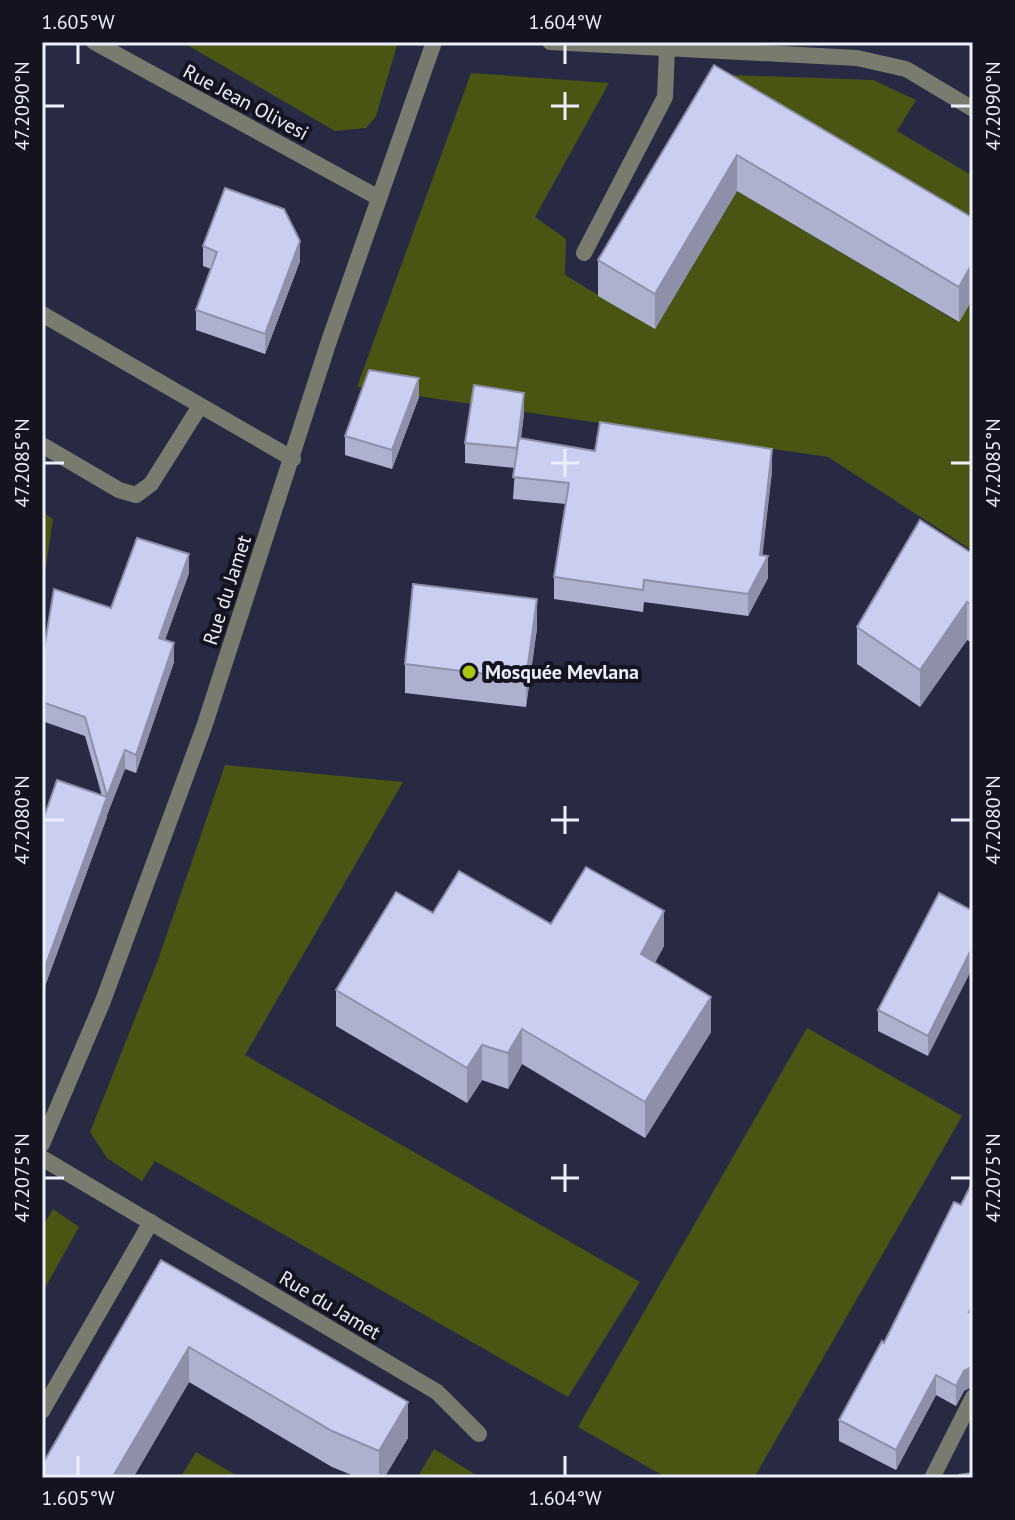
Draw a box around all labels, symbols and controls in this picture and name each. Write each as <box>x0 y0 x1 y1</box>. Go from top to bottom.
text: 1.605°W <box>42 9 115 35</box>
text: 1.604°W <box>529 9 602 35</box>
street label: Rue Jean Olivesi <box>179 58 313 146</box>
text: 47.2090°N <box>9 61 35 151</box>
text: 47.2090°N <box>980 61 1006 151</box>
text: 47.2085°N <box>9 418 35 508</box>
text: 47.2085°N <box>980 418 1006 508</box>
street label: Rue du Jamet <box>197 532 257 648</box>
place label: Mosquée Mevlana <box>485 659 639 685</box>
marker: Mosquée Mevlana <box>460 663 478 681</box>
text: 47.2080°N <box>9 775 35 865</box>
text: 47.2080°N <box>980 775 1006 865</box>
text: 47.2075°N <box>9 1133 35 1223</box>
text: 47.2075°N <box>980 1133 1006 1223</box>
street label: Rue du Jamet <box>275 1265 386 1346</box>
text: 1.605°W <box>42 1485 115 1511</box>
text: 1.604°W <box>529 1485 602 1511</box>

